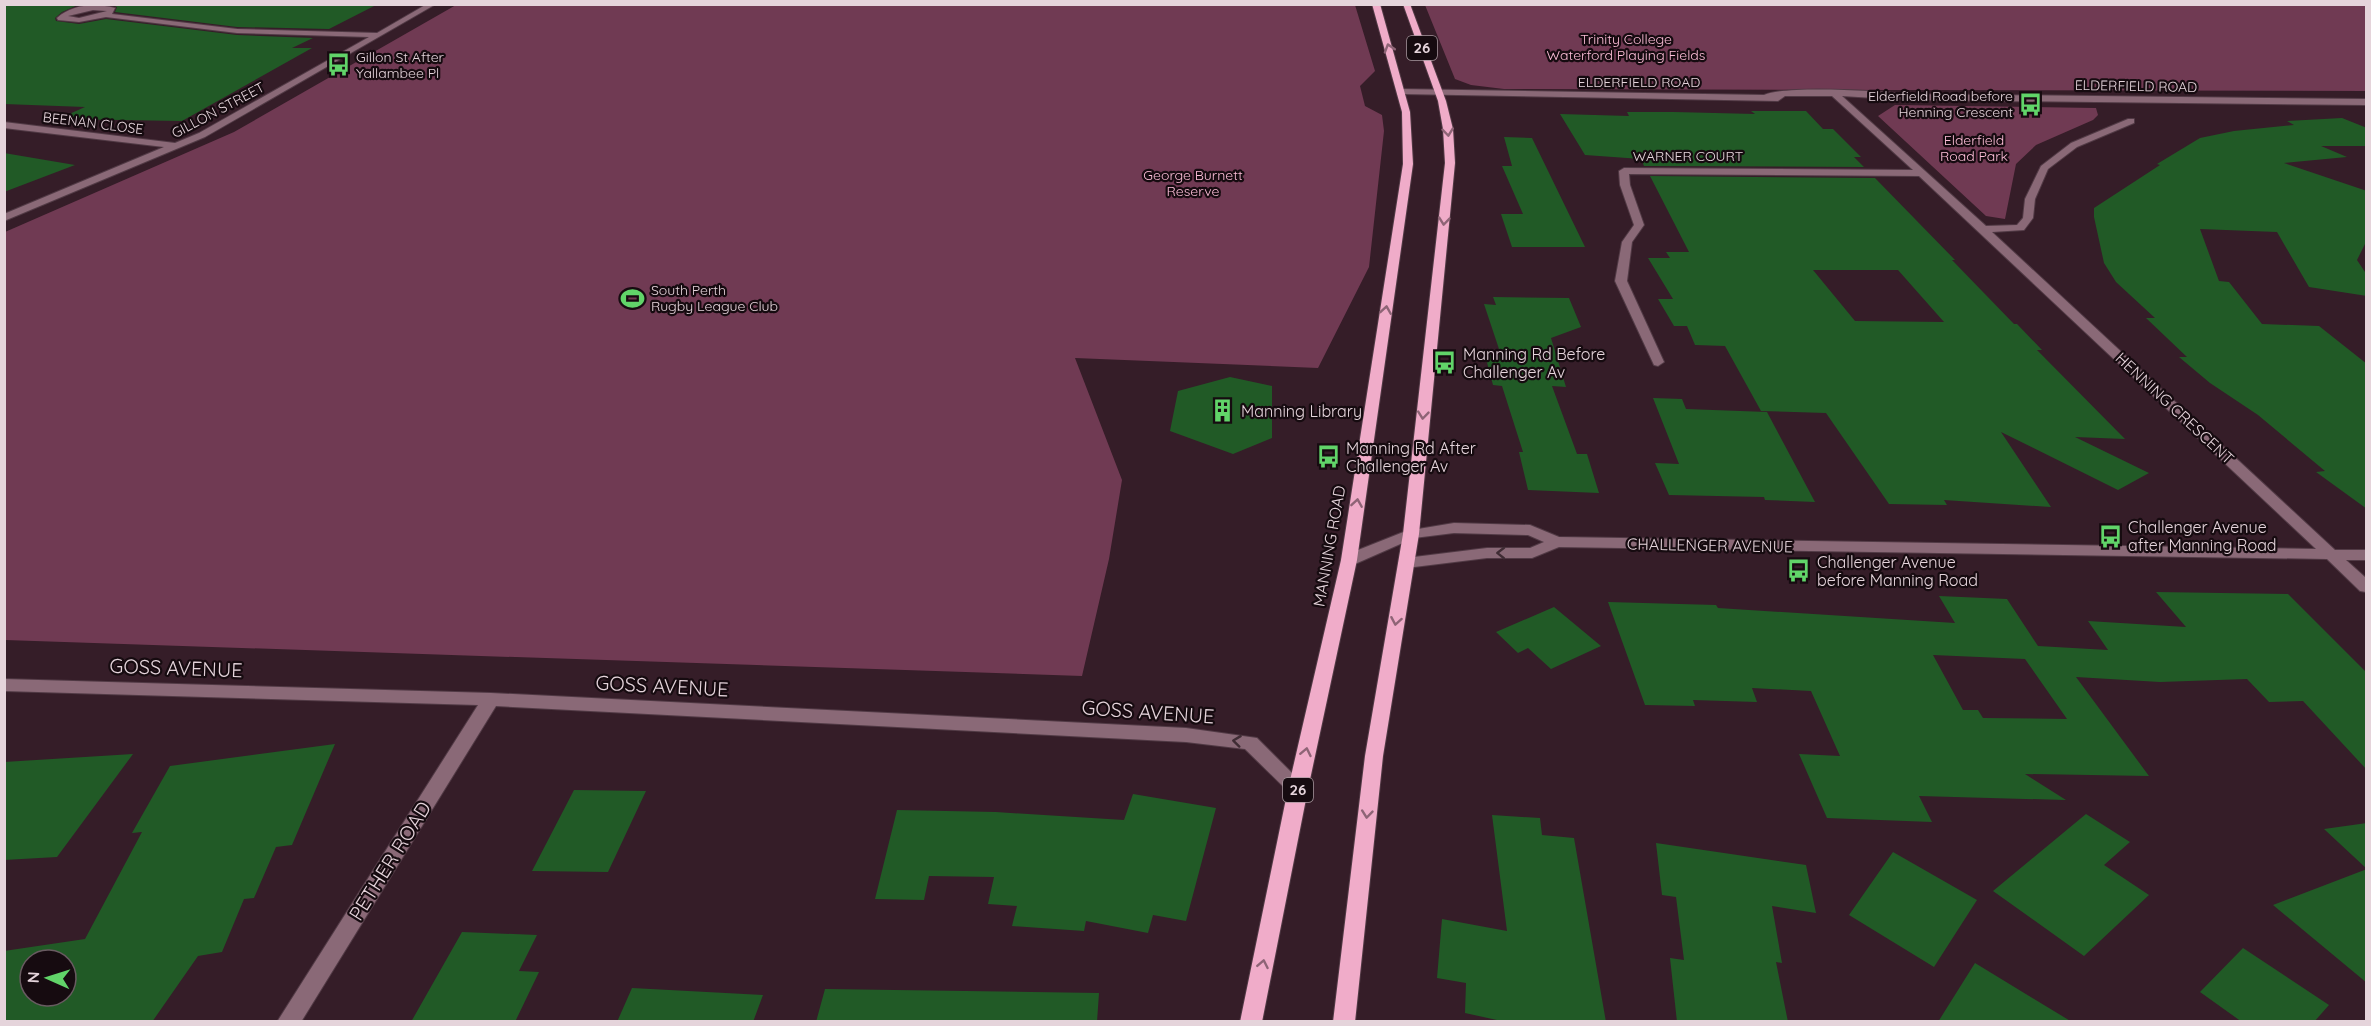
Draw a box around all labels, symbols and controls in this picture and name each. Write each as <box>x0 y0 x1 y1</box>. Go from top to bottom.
park label: Trinity College Waterford Playing Fields <box>1547 30 1705 64</box>
road number: 26 <box>1407 36 1437 60</box>
one-way arrow <box>1384 43 1396 54</box>
place label: Gillon St After Yallambee Pl <box>356 48 445 82</box>
bus stop icon: Gillon St After Yallambee Pl <box>325 52 351 78</box>
street label: ELDERFIELD ROAD <box>1578 73 1700 91</box>
street label: ELDERFIELD ROAD <box>2075 76 2197 96</box>
street label: GILLON STREET <box>168 78 268 142</box>
place label: Elderfield Road before Henning Crescent <box>1868 87 2013 121</box>
bus stop icon: Elderfield Road before Henning Crescent <box>2018 91 2044 117</box>
street label: BEENAN CLOSE <box>42 108 144 138</box>
one-way arrow <box>1441 127 1454 136</box>
park label: Elderfield Road Park <box>1940 131 2008 165</box>
street label: WARNER COURT <box>1633 147 1743 165</box>
park label: George Burnett Reserve <box>1143 166 1243 200</box>
one-way arrow <box>1438 217 1451 226</box>
place label: South Perth Rugby League Club <box>651 281 778 315</box>
sports icon: South Perth Rugby League Club <box>620 285 646 311</box>
one-way arrow <box>1380 305 1392 314</box>
place label: Manning Rd Before Challenger Av <box>1463 344 1605 382</box>
street label: HENNING CRESCENT <box>2111 348 2239 468</box>
bus stop icon: Manning Rd Before Challenger Av <box>1432 350 1458 376</box>
building icon: Manning Library <box>1210 398 1236 424</box>
place label: Manning Library <box>1241 401 1362 421</box>
one-way arrow <box>1418 411 1430 420</box>
place label: Manning Rd After Challenger Av <box>1346 438 1476 476</box>
bus stop icon: Manning Rd After Challenger Av <box>1315 444 1341 470</box>
street label: MANNING ROAD <box>1309 484 1349 608</box>
one-way arrow <box>1351 498 1363 507</box>
place label: Challenger Avenue after Manning Road <box>2128 517 2277 555</box>
bus stop icon: Challenger Avenue after Manning Road <box>2097 523 2123 549</box>
street label: CHALLENGER AVENUE <box>1627 534 1793 556</box>
one-way arrow <box>1497 547 1506 559</box>
place label: Challenger Avenue before Manning Road <box>1817 552 1978 590</box>
bus stop icon: Challenger Avenue before Manning Road <box>1786 558 1812 584</box>
one-way arrow <box>1390 616 1403 626</box>
street label: GOSS AVENUE <box>109 653 243 682</box>
street label: GOSS AVENUE <box>595 670 729 701</box>
street label: GOSS AVENUE <box>1081 694 1215 729</box>
one-way arrow <box>1232 736 1241 748</box>
one-way arrow <box>1299 748 1312 758</box>
road number: 26 <box>1283 778 1313 802</box>
street label: PETHER ROAD <box>343 797 436 925</box>
one-way arrow <box>1361 809 1374 818</box>
north arrow <box>18 948 78 1008</box>
one-way arrow <box>1256 959 1269 969</box>
text: N <box>23 971 43 984</box>

